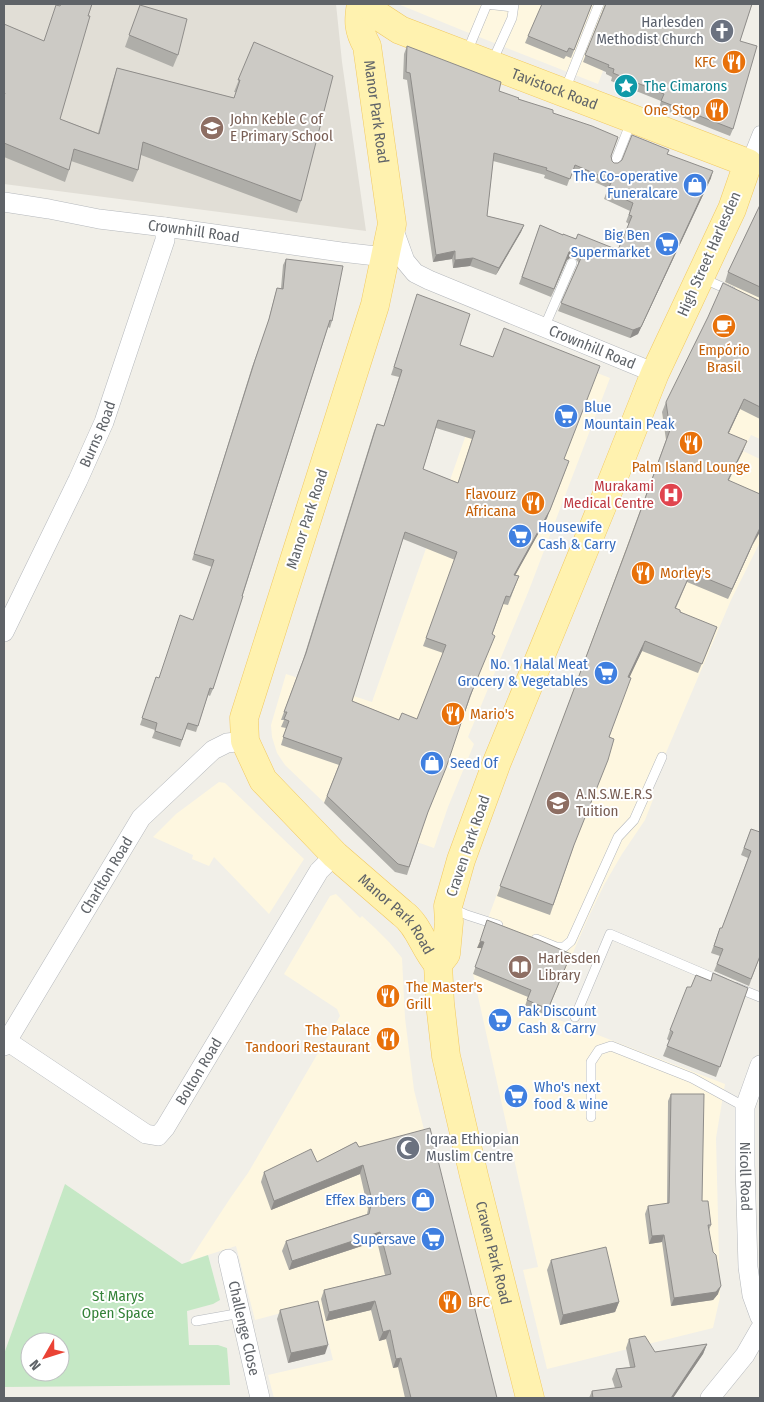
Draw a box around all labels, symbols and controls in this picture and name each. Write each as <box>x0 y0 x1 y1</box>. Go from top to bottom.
place label: Harlesden Methodist Church <box>596 13 704 48</box>
church icon: Harlesden Methodist Church <box>709 18 735 44</box>
restaurant icon: KFC <box>721 49 747 75</box>
place label: KFC <box>694 53 716 71</box>
street label: Manor Park Road <box>360 59 392 165</box>
street label: Tavistock Road <box>509 64 600 114</box>
place icon: The Cimarons <box>613 73 639 99</box>
place label: The Cimarons <box>644 77 727 95</box>
restaurant icon: One Stop <box>704 97 730 123</box>
place label: One Stop <box>644 101 700 119</box>
place label: John Keble C of E Primary School <box>230 110 333 145</box>
school or university icon: John Keble C of E Primary School <box>199 115 225 141</box>
place label: The Co-operative Funeralcare <box>573 167 678 202</box>
shop icon: The Co-operative Funeralcare <box>682 172 708 198</box>
street label: High Street Harlesden <box>673 189 745 319</box>
street label: Crownhill Road <box>147 216 241 246</box>
place label: Big Ben Supermarket <box>571 226 650 261</box>
supermarket icon: Big Ben Supermarket <box>654 231 680 257</box>
cafe icon: Empório Brasil <box>711 313 737 339</box>
street label: Crownhill Road <box>546 321 638 373</box>
place label: Empório Brasil <box>698 341 750 376</box>
place label: Blue Mountain Peak <box>584 398 675 433</box>
street label: Burns Road <box>76 399 119 470</box>
supermarket icon: Blue Mountain Peak <box>553 403 579 429</box>
restaurant icon: Palm Island Lounge <box>678 430 704 456</box>
place label: Palm Island Lounge <box>632 458 750 476</box>
street label: Manor Park Road <box>282 467 332 571</box>
place label: Murakami Medical Centre <box>563 477 654 512</box>
hospital icon: Murakami Medical Centre <box>658 482 684 508</box>
place label: Flavourz Africana <box>465 485 516 520</box>
restaurant icon: Flavourz Africana <box>520 490 546 516</box>
place label: Housewife Cash & Carry <box>538 518 616 553</box>
supermarket icon: Housewife Cash & Carry <box>507 523 533 549</box>
restaurant icon: Morley's <box>630 560 656 586</box>
place label: Morley's <box>660 564 711 582</box>
place label: No. 1 Halal Meat Grocery & Vegetables <box>457 655 588 690</box>
supermarket icon: No. 1 Halal Meat Grocery & Vegetables <box>593 660 619 686</box>
restaurant icon: Mario's <box>440 701 466 727</box>
place label: Mario's <box>470 705 514 723</box>
shop icon: Seed Of <box>419 750 445 776</box>
place label: Seed Of <box>450 754 499 772</box>
place label: A.N.S.W.E.R.S Tuition <box>576 785 653 820</box>
school or university icon: A.N.S.W.E.R.S Tuition <box>545 790 571 816</box>
street label: Craven Park Road <box>442 793 494 899</box>
street label: Charlton Road <box>76 833 137 917</box>
street label: Manor Park Road <box>355 870 438 957</box>
place label: Harlesden Library <box>538 949 601 984</box>
library icon: Harlesden Library <box>507 954 533 980</box>
place label: The Master's Grill <box>406 978 483 1013</box>
restaurant icon: The Master's Grill <box>375 983 401 1009</box>
place label: Pak Discount Cash & Carry <box>518 1002 597 1037</box>
supermarket icon: Pak Discount Cash & Carry <box>487 1007 513 1033</box>
place label: The Palace Tandoori Restaurant <box>245 1021 370 1056</box>
restaurant icon: The Palace Tandoori Restaurant <box>375 1026 401 1052</box>
street label: Bolton Road <box>172 1035 226 1108</box>
place label: Who's next food & wine <box>534 1078 608 1113</box>
supermarket icon: Who's next food & wine <box>503 1083 529 1109</box>
place label: Iqraa Ethiopian Muslim Centre <box>426 1130 519 1165</box>
mosque icon: Iqraa Ethiopian Muslim Centre <box>395 1135 421 1161</box>
street label: Nicoll Road <box>736 1142 755 1211</box>
shop icon: Effex Barbers <box>410 1187 436 1213</box>
place label: Effex Barbers <box>325 1191 406 1209</box>
street label: Craven Park Road <box>472 1199 515 1307</box>
supermarket icon: Supersave <box>420 1226 446 1252</box>
place label: Supersave <box>353 1230 416 1248</box>
street label: Challenge Close <box>224 1279 264 1377</box>
park label: St Marys Open Space <box>82 1287 154 1322</box>
restaurant icon: BFC <box>437 1289 463 1315</box>
place label: BFC <box>468 1293 491 1311</box>
north arrow <box>20 1332 70 1382</box>
text: N <box>26 1356 45 1373</box>

